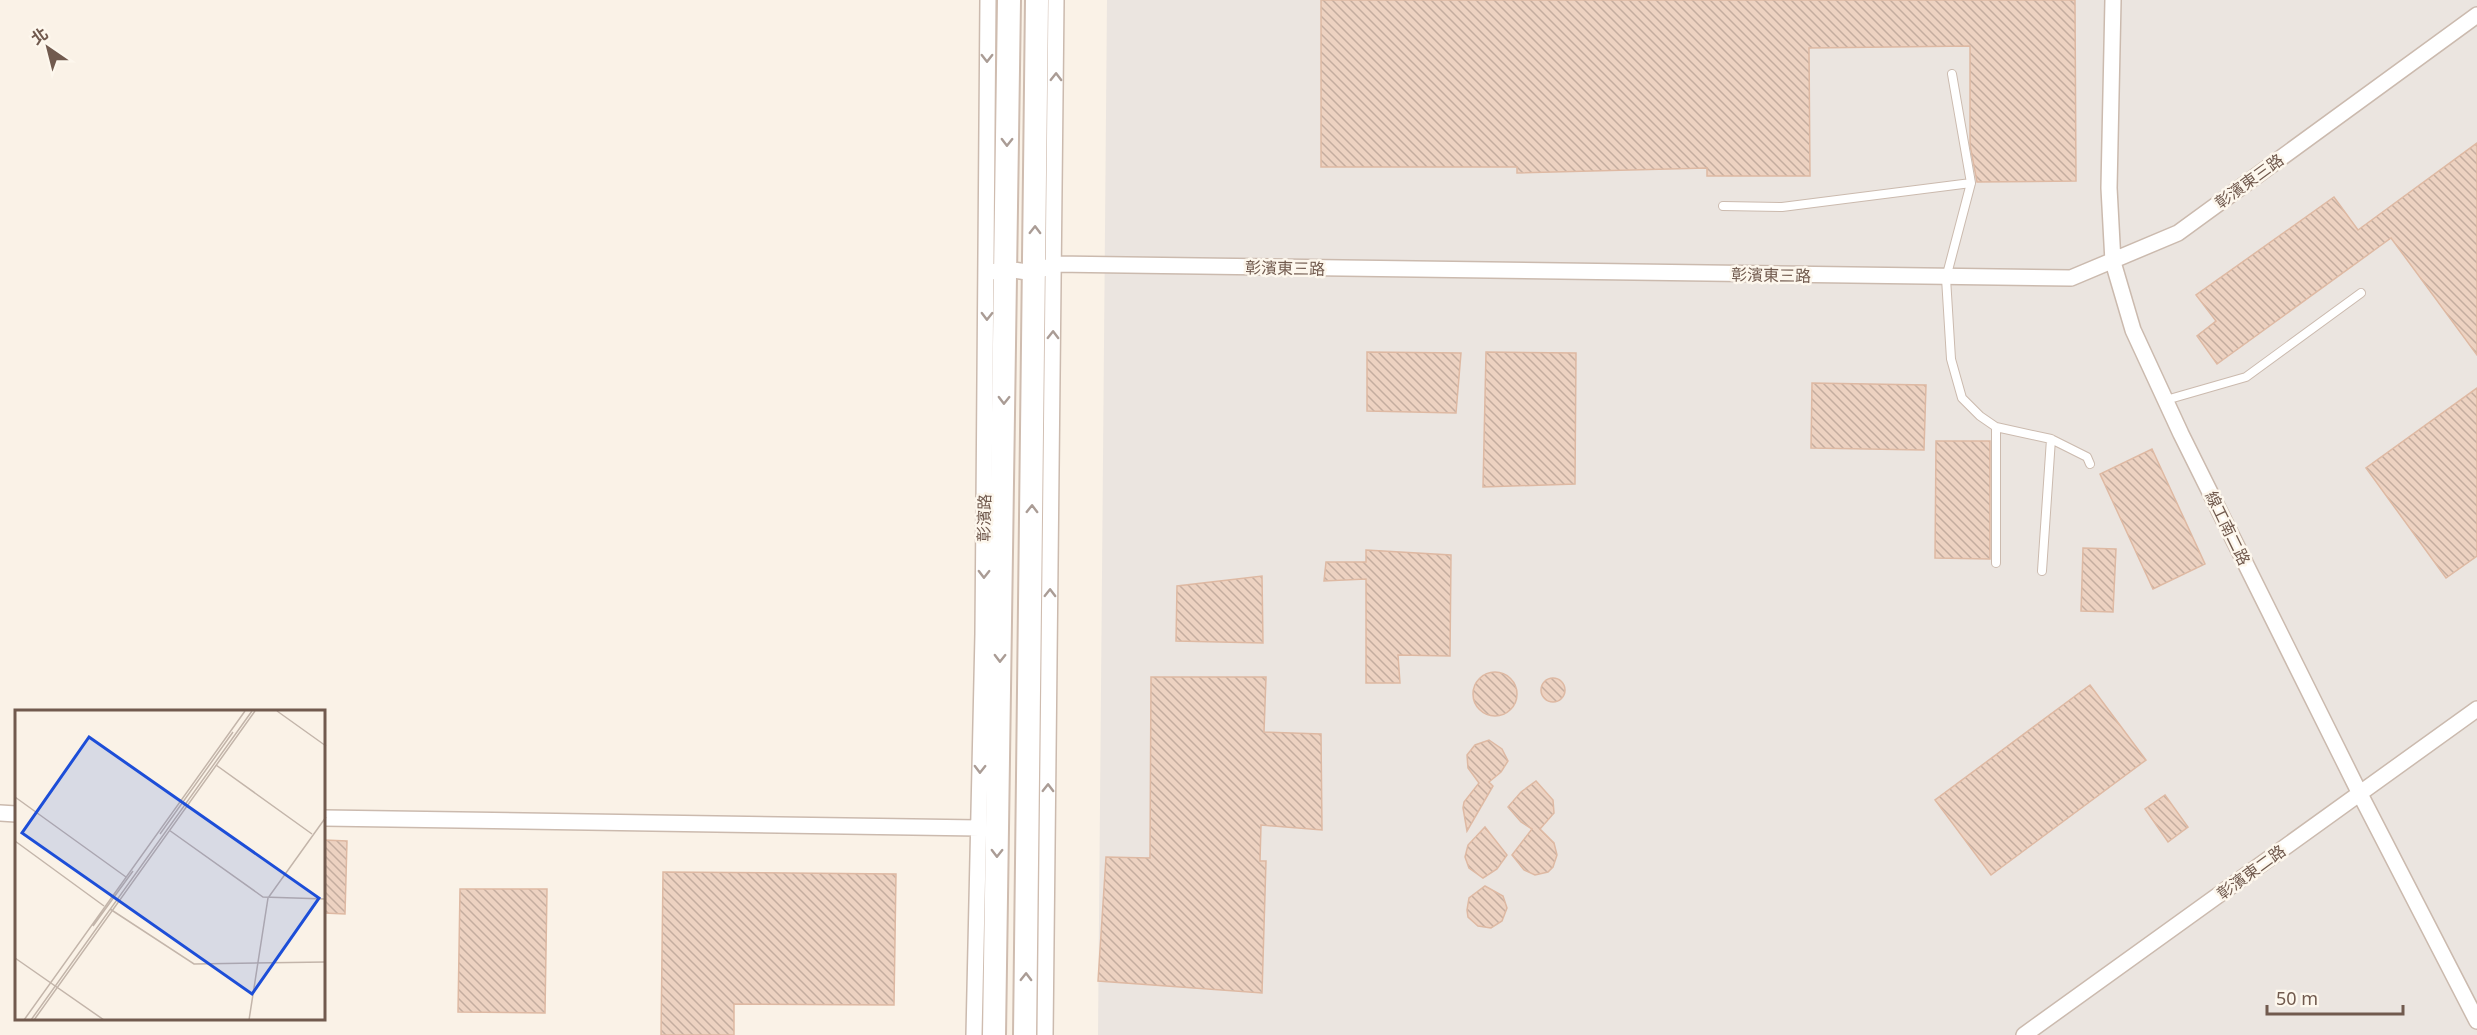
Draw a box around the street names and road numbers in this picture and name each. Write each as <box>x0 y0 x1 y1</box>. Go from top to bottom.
street label: 彰濱東三路 <box>2210 149 2288 213</box>
street label: 彰濱東三路 <box>1245 256 1325 280</box>
street label: 彰濱東三路 <box>1731 263 1811 287</box>
street label: 線工南二路 <box>2201 487 2255 569</box>
street label: 彰濱路 <box>973 494 995 542</box>
street label: 彰濱東二路 <box>2212 840 2290 904</box>

